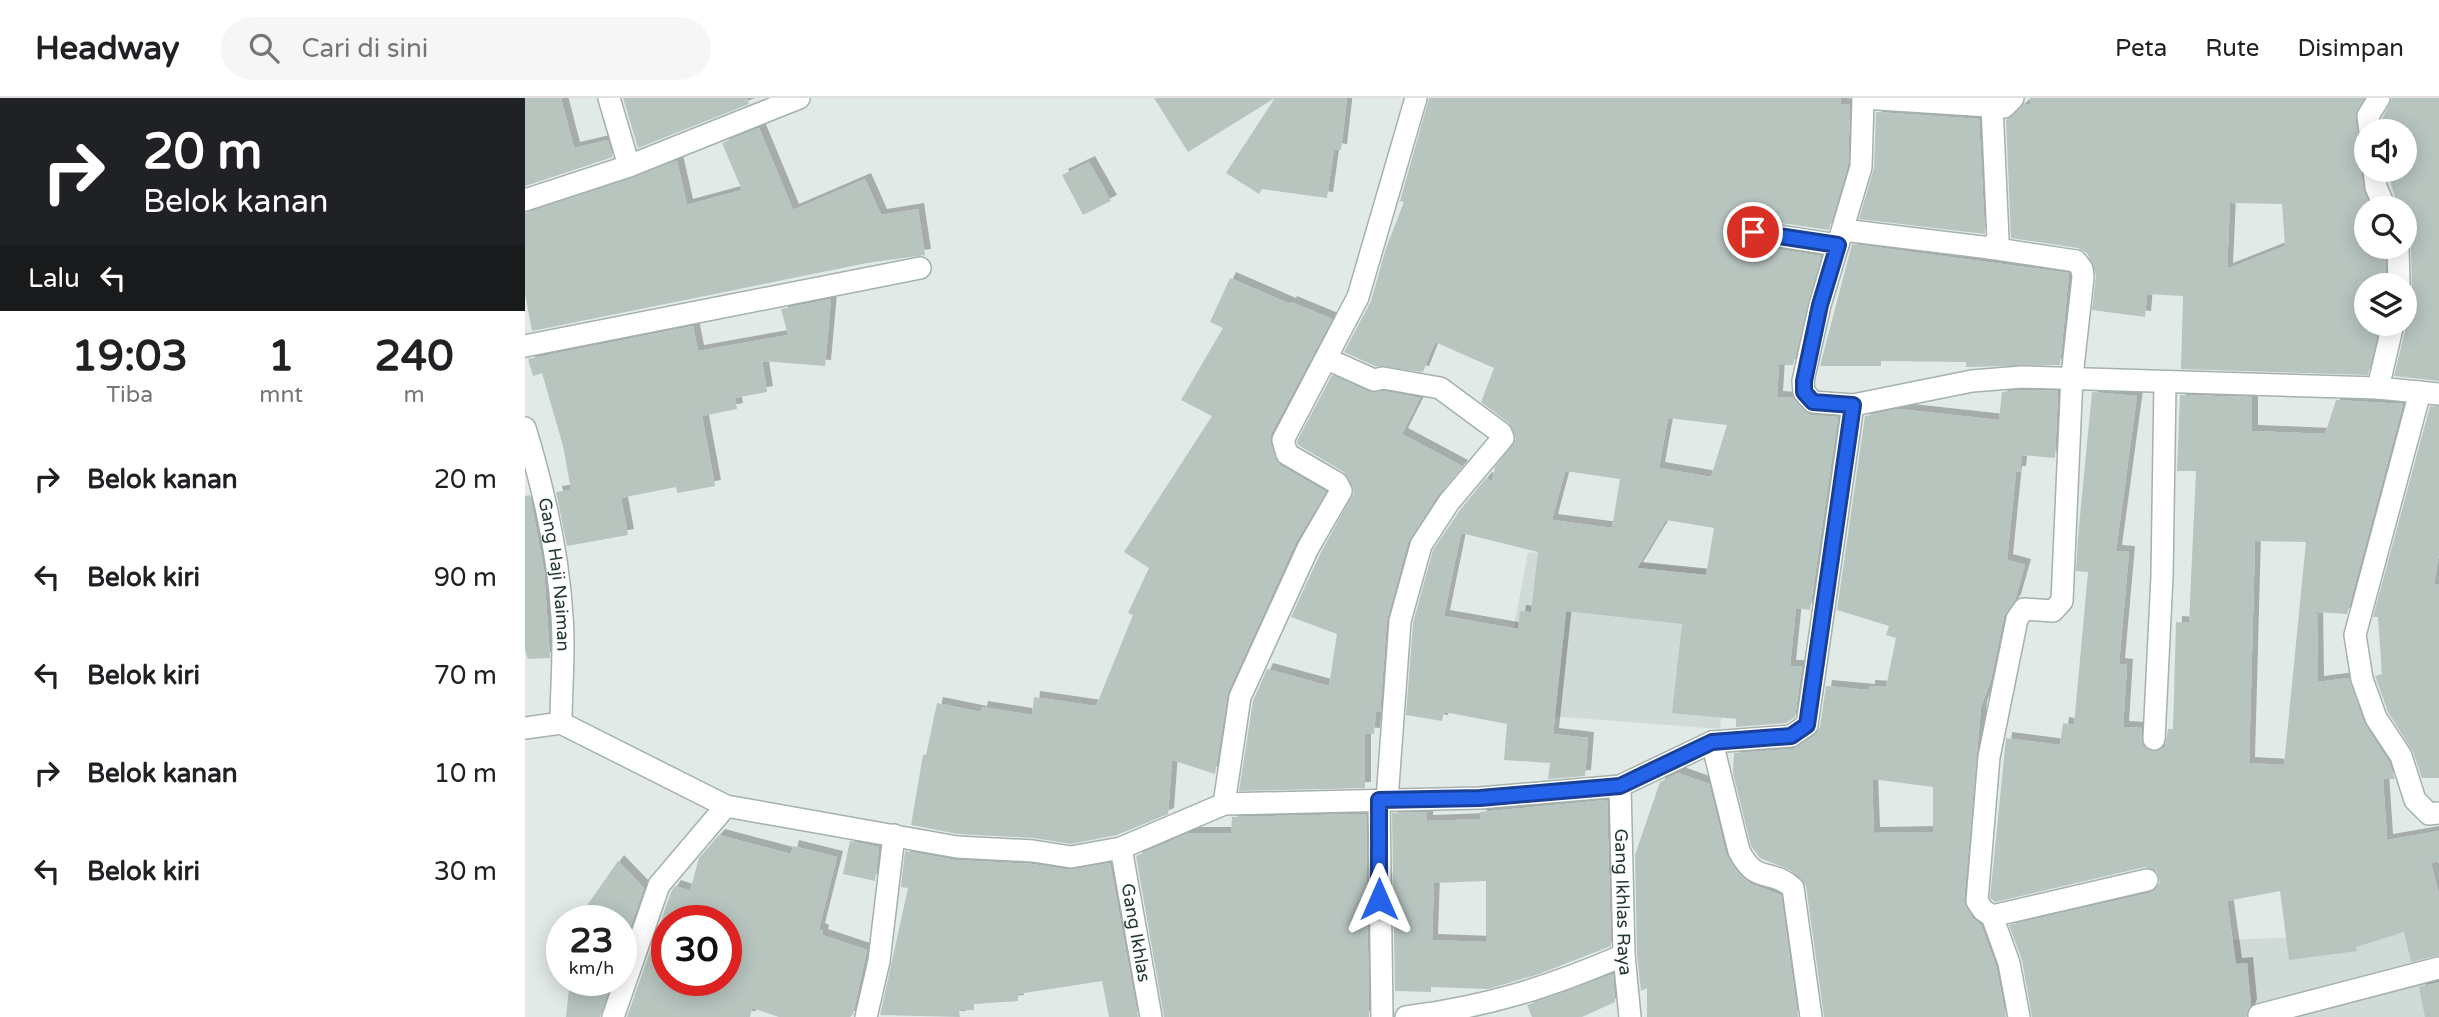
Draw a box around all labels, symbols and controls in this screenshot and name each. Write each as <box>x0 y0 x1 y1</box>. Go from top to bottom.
search box <box>221 17 711 80</box>
text: Headway <box>35 29 179 68</box>
icon: search <box>245 29 283 67</box>
text: Cari di sini <box>301 33 428 64</box>
text: Peta <box>2115 34 2167 63</box>
text: Rute <box>2205 34 2259 63</box>
text: Disimpan <box>2297 34 2404 63</box>
map controls <box>2354 119 2417 336</box>
button: sound <box>2354 119 2417 182</box>
text: 20 m <box>143 123 262 182</box>
icon: right <box>28 126 119 217</box>
text: Belok kanan <box>143 183 328 221</box>
button: search <box>2354 196 2417 259</box>
pin <box>1723 202 1783 262</box>
icon: arrive <box>1734 213 1772 251</box>
icon: left <box>94 259 132 297</box>
text: Lalu <box>28 263 80 294</box>
button: layers <box>2354 273 2417 336</box>
text: 19:03 <box>71 331 188 382</box>
text: 1 <box>268 331 294 382</box>
text: 240 <box>374 331 454 382</box>
text: Tiba <box>106 381 153 409</box>
text: mnt <box>259 381 303 409</box>
text: m <box>403 381 425 409</box>
icon: right <box>28 460 66 498</box>
text: Belok kanan <box>87 464 238 495</box>
text: 20 m <box>434 464 497 495</box>
street label: Gang Haji Naiman <box>533 496 574 651</box>
icon: left <box>28 558 66 596</box>
text: Belok kiri <box>87 562 200 593</box>
text: 90 m <box>434 562 497 593</box>
icon: left <box>28 656 66 694</box>
text: Belok kiri <box>87 660 200 691</box>
text: 70 m <box>434 660 497 691</box>
icon: right <box>28 754 66 792</box>
text: Belok kanan <box>87 758 238 789</box>
text: 10 m <box>434 758 497 789</box>
street label: Gang Ikhlas Raya <box>1610 828 1637 976</box>
icon: left <box>28 852 66 890</box>
text: Belok kiri <box>87 856 200 887</box>
text: 30 m <box>434 856 497 887</box>
position arrow <box>1342 862 1416 936</box>
street label: Gang Ikhlas <box>1116 882 1156 984</box>
speed limit sign: 30 <box>651 905 742 996</box>
text: 23 <box>570 920 613 962</box>
text: km/h <box>569 957 614 979</box>

